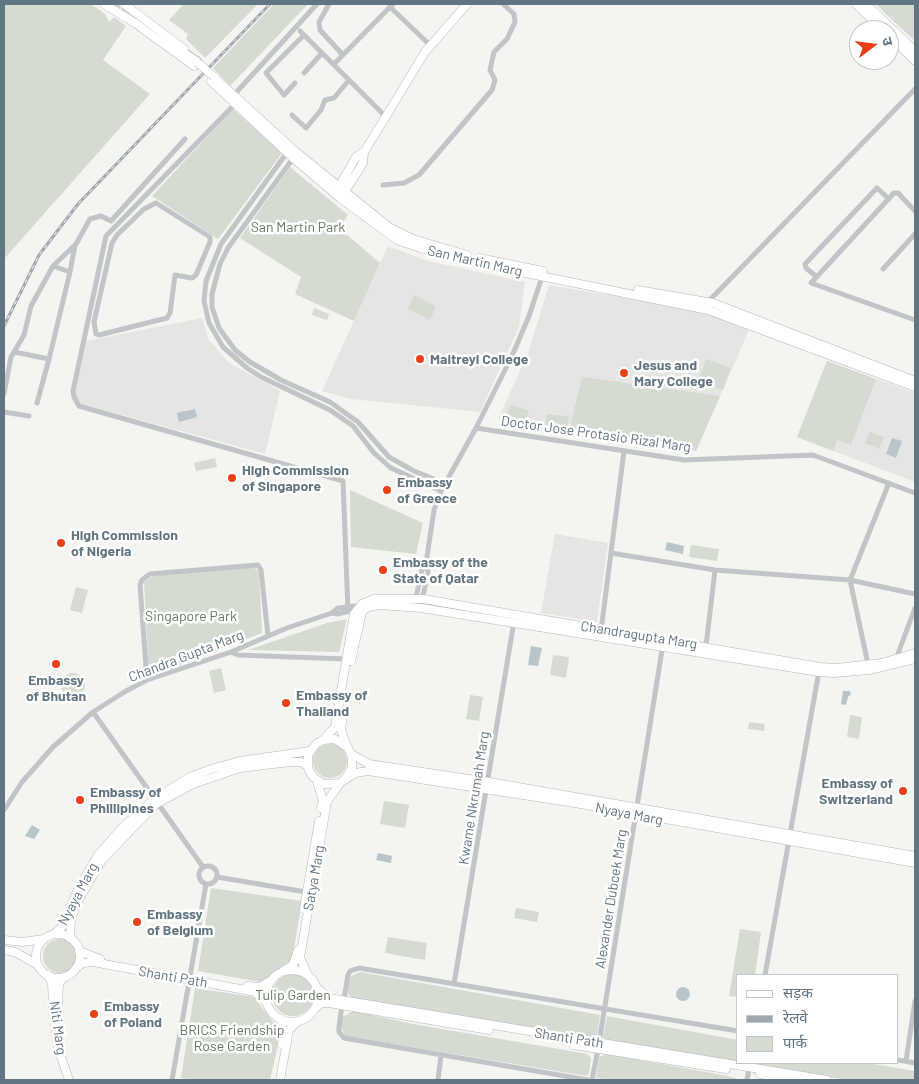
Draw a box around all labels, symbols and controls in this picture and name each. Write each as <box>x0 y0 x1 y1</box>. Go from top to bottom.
north arrow <box>849 20 899 70</box>
text: उ <box>879 35 897 47</box>
park label: San Martin Park <box>251 219 345 235</box>
street label: San Martin Marg <box>426 242 524 280</box>
place label: Maitreyi College <box>430 351 528 367</box>
marker: Maitreyi College <box>414 353 426 365</box>
place label: Jesus and Mary College <box>634 357 713 390</box>
marker: Jesus and Mary College <box>618 367 630 379</box>
street label: Doctor Jose Protasio Rizal Marg <box>500 412 692 456</box>
place label: High Commission of Singapore <box>242 462 349 494</box>
marker: High Commission of Singapore <box>226 472 238 484</box>
place label: Embassy of Greece <box>397 474 457 507</box>
marker: Embassy of Greece <box>381 484 393 496</box>
place label: High Commission of Nigeria <box>71 527 178 560</box>
marker: High Commission of Nigeria <box>55 537 67 549</box>
place label: Embassy of the State of Qatar <box>393 554 488 586</box>
marker: Embassy of the State of Qatar <box>377 564 389 576</box>
park label: Singapore Park <box>145 608 237 624</box>
street label: Chandragupta Marg <box>579 617 699 653</box>
street label: Chandra Gupta Marg <box>126 626 246 686</box>
marker: Embassy of Bhutan <box>50 658 62 670</box>
place label: Embassy of Bhutan <box>26 672 86 704</box>
place label: Embassy of Thailand <box>296 687 367 720</box>
marker: Embassy of Thailand <box>280 697 292 709</box>
street label: Kwame Nkrumah Marg <box>455 730 493 866</box>
place label: Embassy of Switzerland <box>819 775 893 808</box>
place label: Embassy of Phillipines <box>90 784 161 816</box>
marker: Embassy of Switzerland <box>897 785 909 797</box>
marker: Embassy of Phillipines <box>74 794 86 806</box>
street label: Nyaya Marg <box>594 799 664 829</box>
street label: Alexander Dubcek Marg <box>592 828 630 970</box>
street label: Satya Marg <box>300 844 328 912</box>
street label: Nyaya Marg <box>54 860 102 928</box>
place label: Embassy of Belgium <box>147 906 213 939</box>
marker: Embassy of Belgium <box>131 916 143 928</box>
street label: Shanti Path <box>137 963 209 991</box>
legend <box>736 974 899 1064</box>
text: सड़क <box>783 983 813 1001</box>
park label: Tulip Garden <box>255 987 331 1003</box>
place label: Embassy of Poland <box>104 998 162 1030</box>
street label: Niti Marg <box>46 1000 70 1056</box>
marker: Embassy of Poland <box>88 1008 100 1020</box>
text: रेलवे <box>783 1008 808 1026</box>
park label: BRICS Friendship Rose Garden <box>179 1022 285 1054</box>
street label: Shanti Path <box>533 1024 605 1052</box>
text: पार्क <box>783 1033 807 1051</box>

